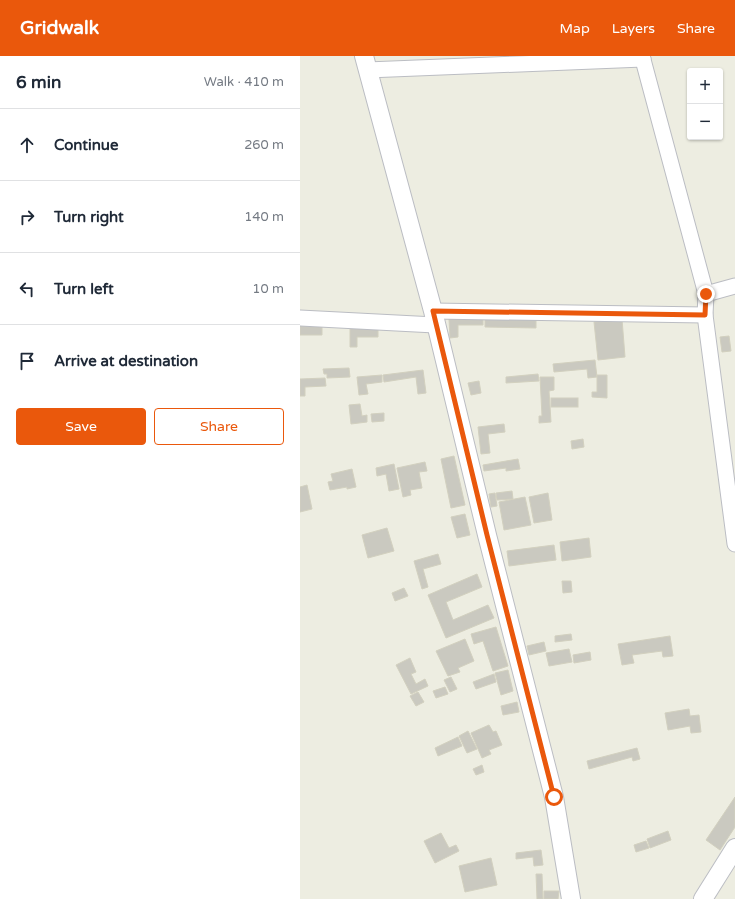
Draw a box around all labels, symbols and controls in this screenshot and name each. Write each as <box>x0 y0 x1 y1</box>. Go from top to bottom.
text: Gridwalk <box>20 17 99 39</box>
text: Map <box>560 20 590 37</box>
text: Layers <box>612 20 655 37</box>
text: Share <box>677 20 715 37</box>
map controls <box>687 68 723 140</box>
button: + <box>687 68 723 104</box>
text: 6 min <box>16 72 61 93</box>
text: Walk · 410 m <box>204 74 284 90</box>
button: − <box>687 104 723 140</box>
icon: ahead <box>16 134 38 156</box>
text: Continue <box>54 136 118 154</box>
text: 260 m <box>244 137 284 153</box>
icon: right <box>16 206 38 228</box>
text: Turn right <box>54 208 124 226</box>
text: 140 m <box>244 209 284 225</box>
icon: left <box>16 278 38 300</box>
text: Turn left <box>54 280 114 298</box>
text: 10 m <box>252 281 284 297</box>
route end <box>697 285 715 303</box>
icon: arrive <box>16 350 38 372</box>
text: Arrive at destination <box>54 352 198 370</box>
button: Save <box>16 408 146 445</box>
button: Share <box>154 408 284 445</box>
route start <box>545 788 563 806</box>

